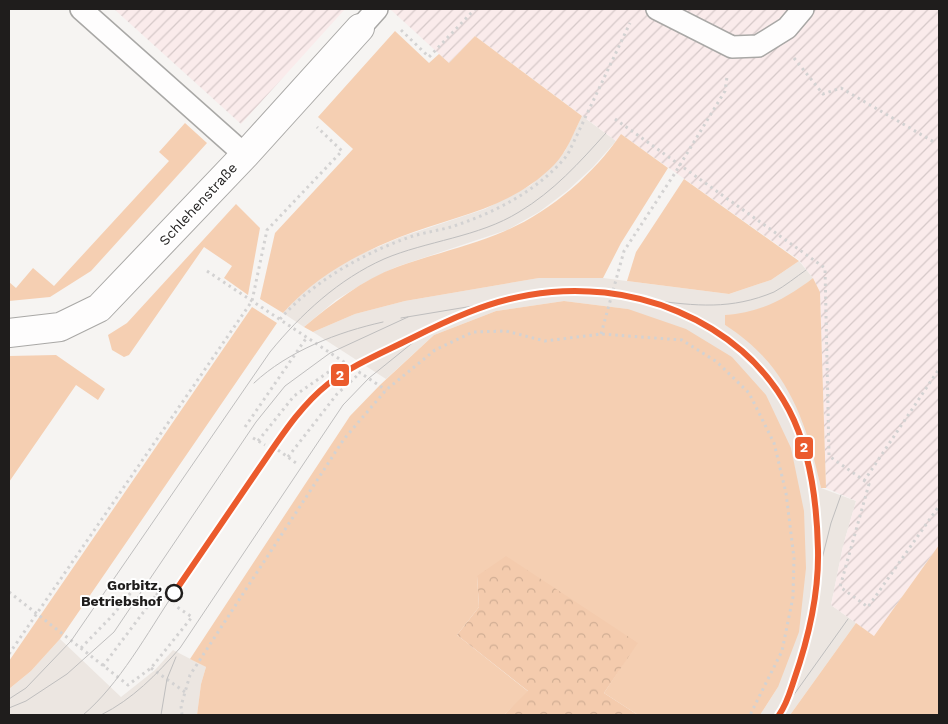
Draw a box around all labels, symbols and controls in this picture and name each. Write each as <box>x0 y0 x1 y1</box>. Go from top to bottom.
street label: Schlehenstraße <box>156 160 240 248</box>
line badge: 2 <box>330 363 350 387</box>
text: 2 <box>336 367 344 383</box>
line badge: 2 <box>794 436 814 460</box>
text: 2 <box>800 439 808 455</box>
place label: Gorbitz, Betriebshof <box>81 577 162 609</box>
marker: Gorbitz, Betriebshof <box>165 584 183 602</box>

